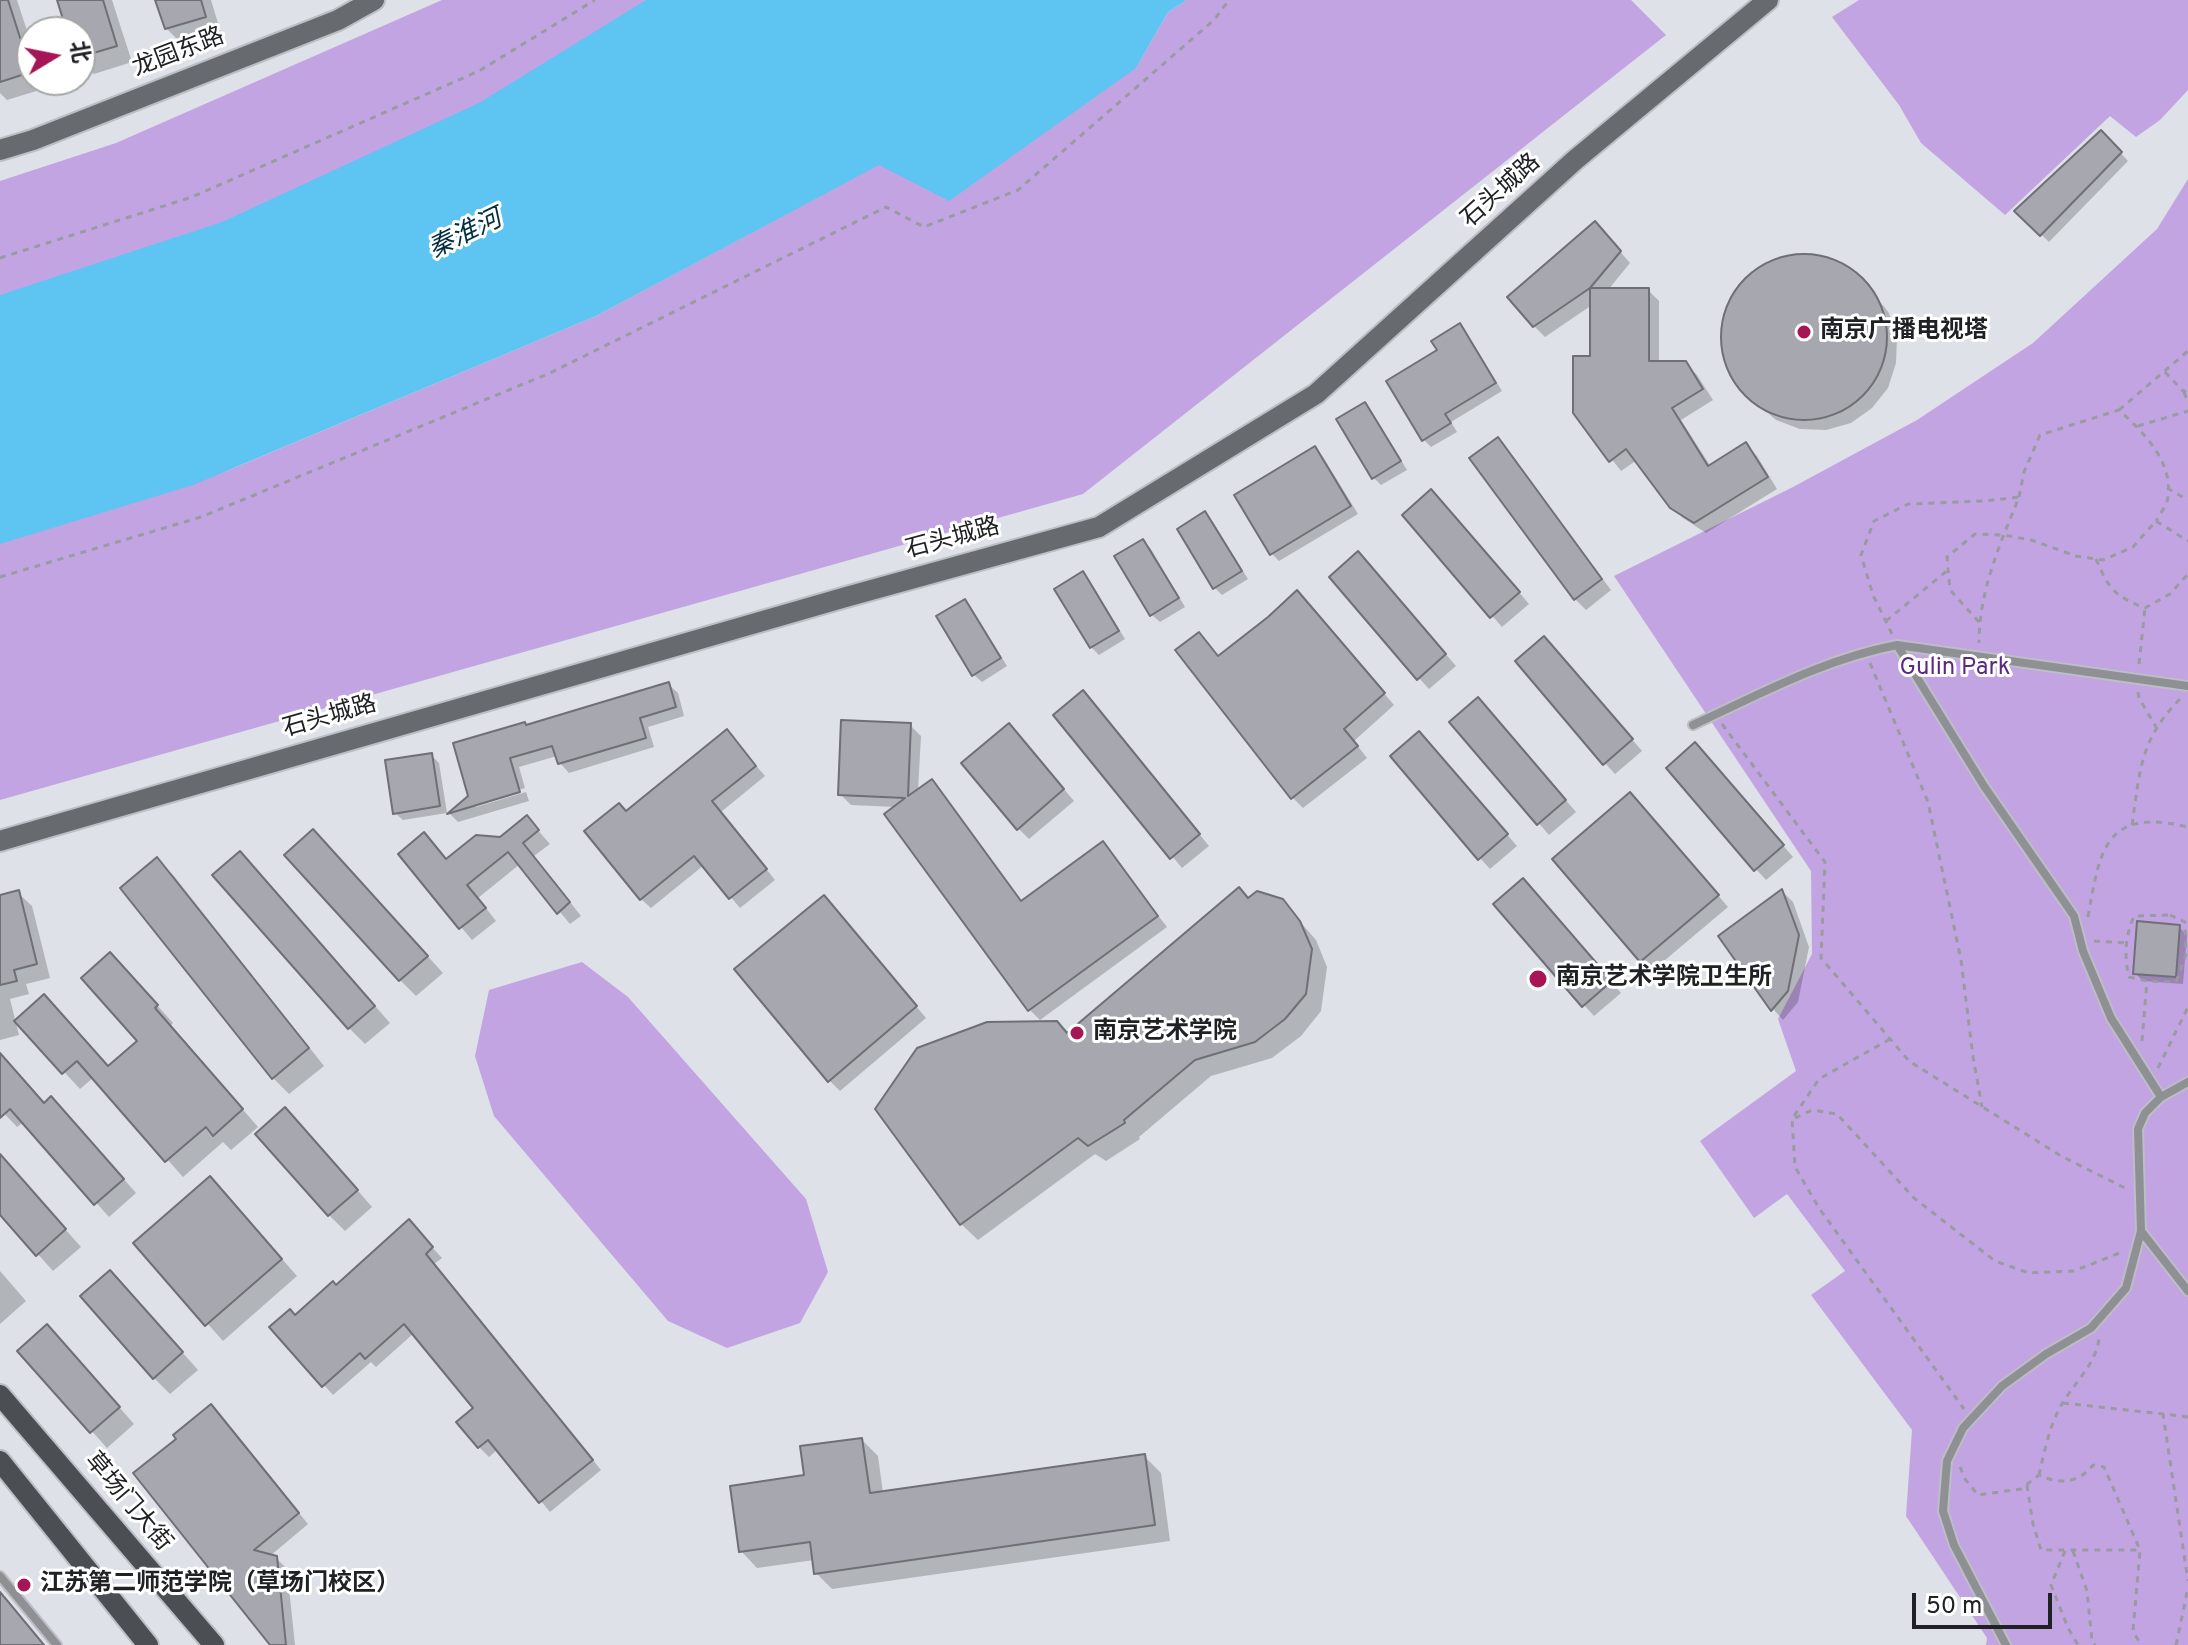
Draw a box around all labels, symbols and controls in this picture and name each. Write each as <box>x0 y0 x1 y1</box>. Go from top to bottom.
north arrow <box>16 16 96 96</box>
street label: 龙园东路 <box>129 23 229 85</box>
text: 北 <box>63 39 93 65</box>
street label: 石头城路 <box>1457 149 1547 235</box>
water label: 秦淮河 <box>424 205 508 267</box>
place label: 南京广播电视塔 <box>1820 318 1988 346</box>
marker: 南京广播电视塔 <box>1795 323 1813 341</box>
street label: 石头城路 <box>903 514 1003 566</box>
park label: Gulin Park <box>1899 655 2011 683</box>
street label: 石头城路 <box>280 691 380 745</box>
place label: 南京艺术学院卫生所 <box>1556 965 1772 993</box>
marker: 南京艺术学院卫生所 <box>1527 968 1549 990</box>
place label: 南京艺术学院 <box>1093 1019 1237 1047</box>
marker: 南京艺术学院 <box>1068 1024 1086 1042</box>
street label: 草场门大街 <box>77 1448 177 1558</box>
place label: 江苏第二师范学院（草场门校区） <box>40 1571 400 1599</box>
marker: 江苏第二师范学院（草场门校区） <box>15 1576 33 1594</box>
scale bar <box>1916 1577 2056 1627</box>
text: 50 m <box>1926 1592 1982 1622</box>

